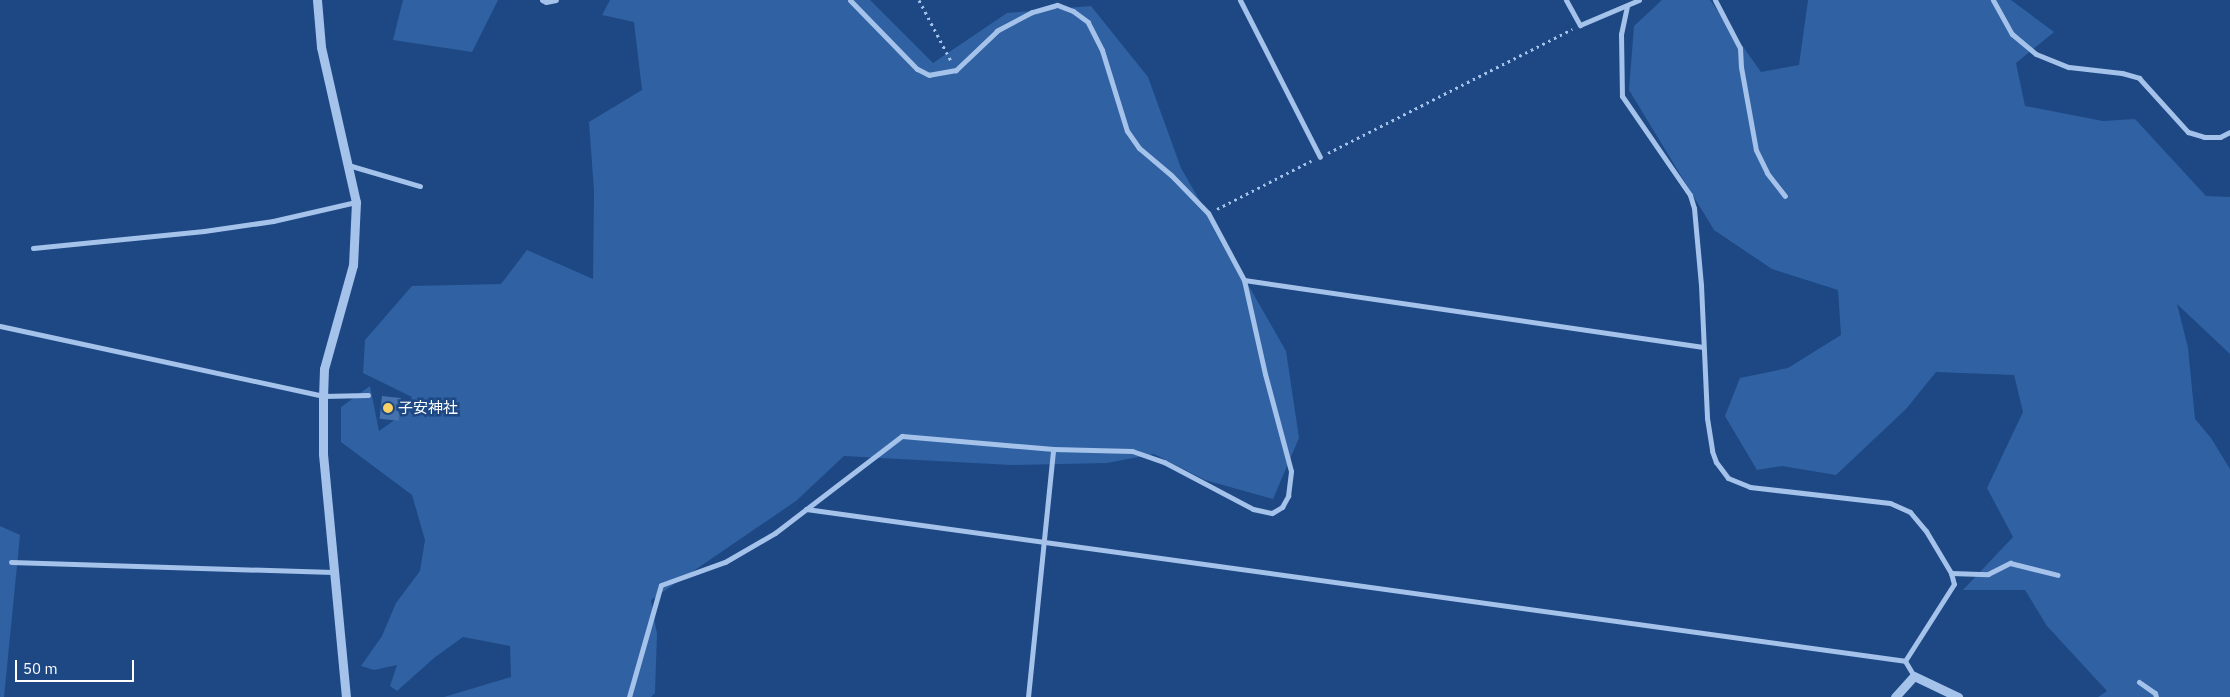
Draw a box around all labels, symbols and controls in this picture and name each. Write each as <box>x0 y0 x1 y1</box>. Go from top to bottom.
place label: 子安神社 <box>398 399 458 417</box>
marker: 子安神社 <box>382 402 394 414</box>
scale bar <box>18 650 136 682</box>
text: 50 m <box>23 659 58 678</box>

